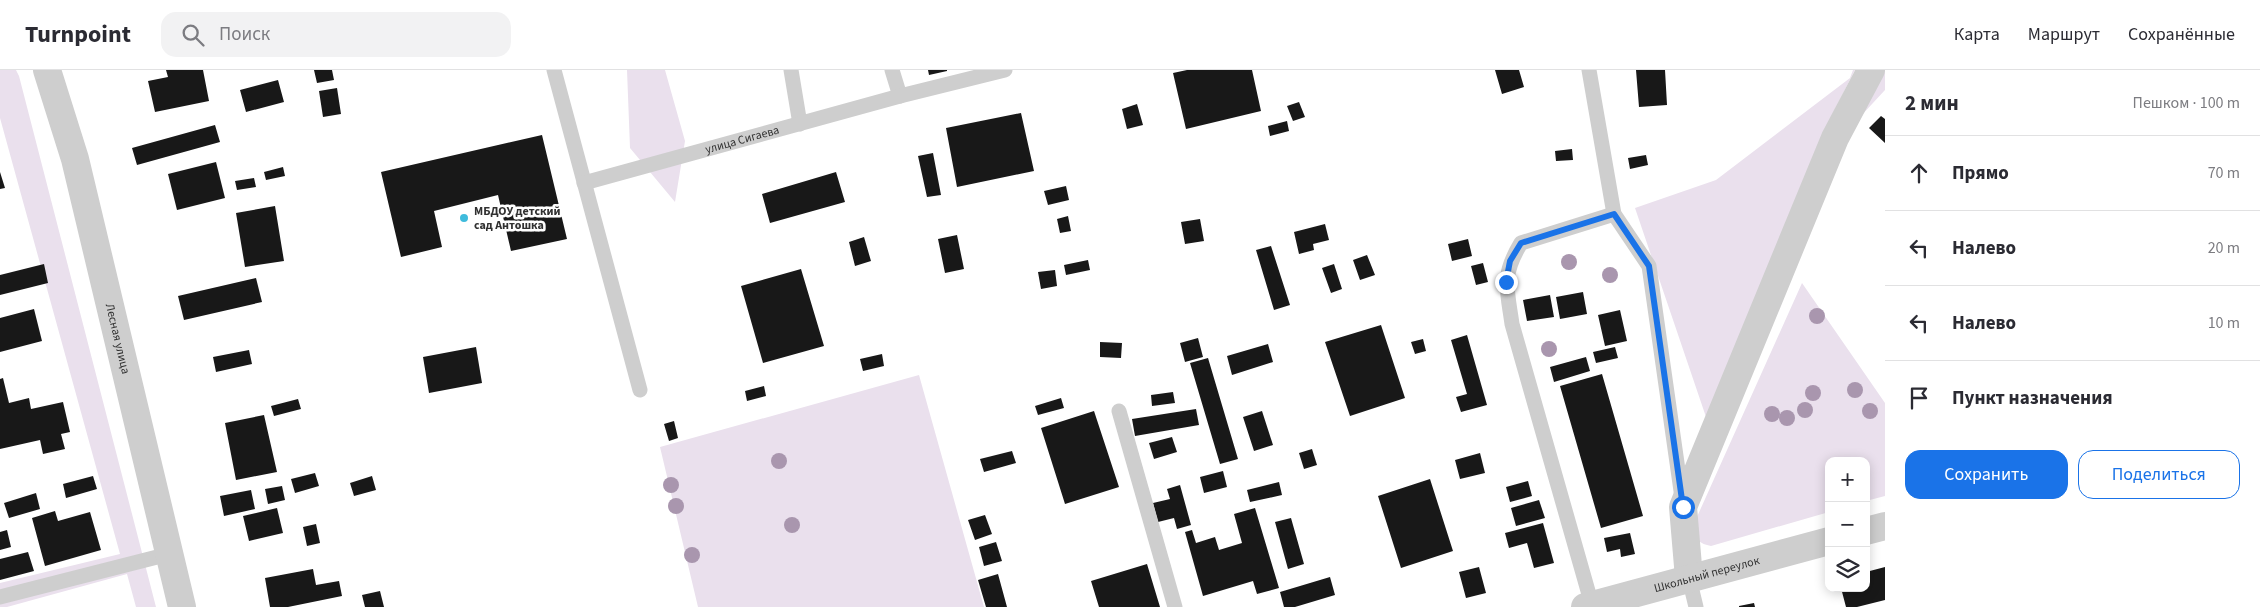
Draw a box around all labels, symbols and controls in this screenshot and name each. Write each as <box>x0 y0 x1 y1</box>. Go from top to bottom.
search box <box>161 12 511 57</box>
text: Turnpoint <box>25 17 131 52</box>
icon: search <box>179 21 207 49</box>
text: Поиск <box>219 21 270 48</box>
text: Карта <box>1954 22 2000 47</box>
text: Маршрут <box>2028 22 2100 47</box>
text: Сохранённые <box>2128 22 2235 47</box>
text: 2 мин <box>1905 88 1959 118</box>
text: Пешком · 100 m <box>2133 92 2240 114</box>
street label: улица Сигаева <box>703 121 781 158</box>
icon: ahead <box>1905 159 1933 187</box>
text: Прямо <box>1952 160 2009 187</box>
text: 70 m <box>2208 162 2240 184</box>
place label: МБДОУ детский сад Антошка <box>474 203 561 234</box>
marker: МБДОУ детский сад Антошка <box>458 212 470 224</box>
icon: left <box>1905 234 1933 262</box>
text: Налево <box>1952 235 2016 262</box>
text: 20 m <box>2208 237 2240 259</box>
route end <box>1495 271 1518 294</box>
street label: Лесная улица <box>101 302 135 376</box>
icon: left <box>1905 309 1933 337</box>
text: Налево <box>1952 310 2016 337</box>
text: 10 m <box>2208 312 2240 334</box>
icon: arrive <box>1905 384 1933 412</box>
text: Пункт назначения <box>1952 385 2113 412</box>
button: Сохранить <box>1905 450 2068 499</box>
button: Поделиться <box>2078 450 2240 499</box>
map controls <box>1825 457 1870 592</box>
button: + <box>1825 457 1870 502</box>
route start <box>1672 496 1695 519</box>
button: − <box>1825 502 1870 547</box>
button: layers <box>1825 547 1870 592</box>
street label: Школьный переулок <box>1652 552 1761 597</box>

